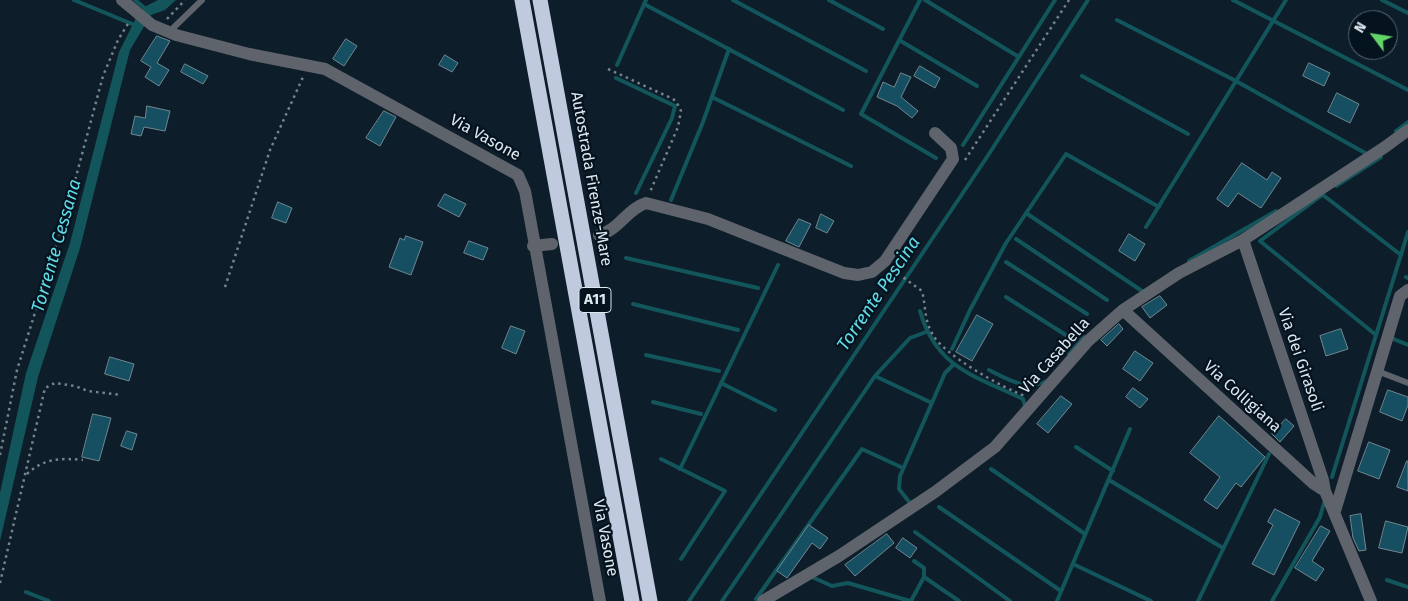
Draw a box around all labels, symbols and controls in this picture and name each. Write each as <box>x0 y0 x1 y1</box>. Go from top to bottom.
north arrow <box>1348 10 1398 60</box>
text: N <box>1351 19 1370 36</box>
street label: Autostrada Firenze-Mare <box>566 90 616 268</box>
street label: Via Vasone <box>446 111 524 165</box>
water label: Torrente Cessana <box>28 177 86 315</box>
water label: Torrente Pescina <box>833 233 925 355</box>
road number: A11 <box>579 288 611 312</box>
street label: Via dei Girasoli <box>1273 306 1327 414</box>
street label: Via Casabella <box>1016 314 1094 398</box>
street label: Via Colligiana <box>1199 357 1285 437</box>
street label: Via Vasone <box>588 498 622 578</box>

